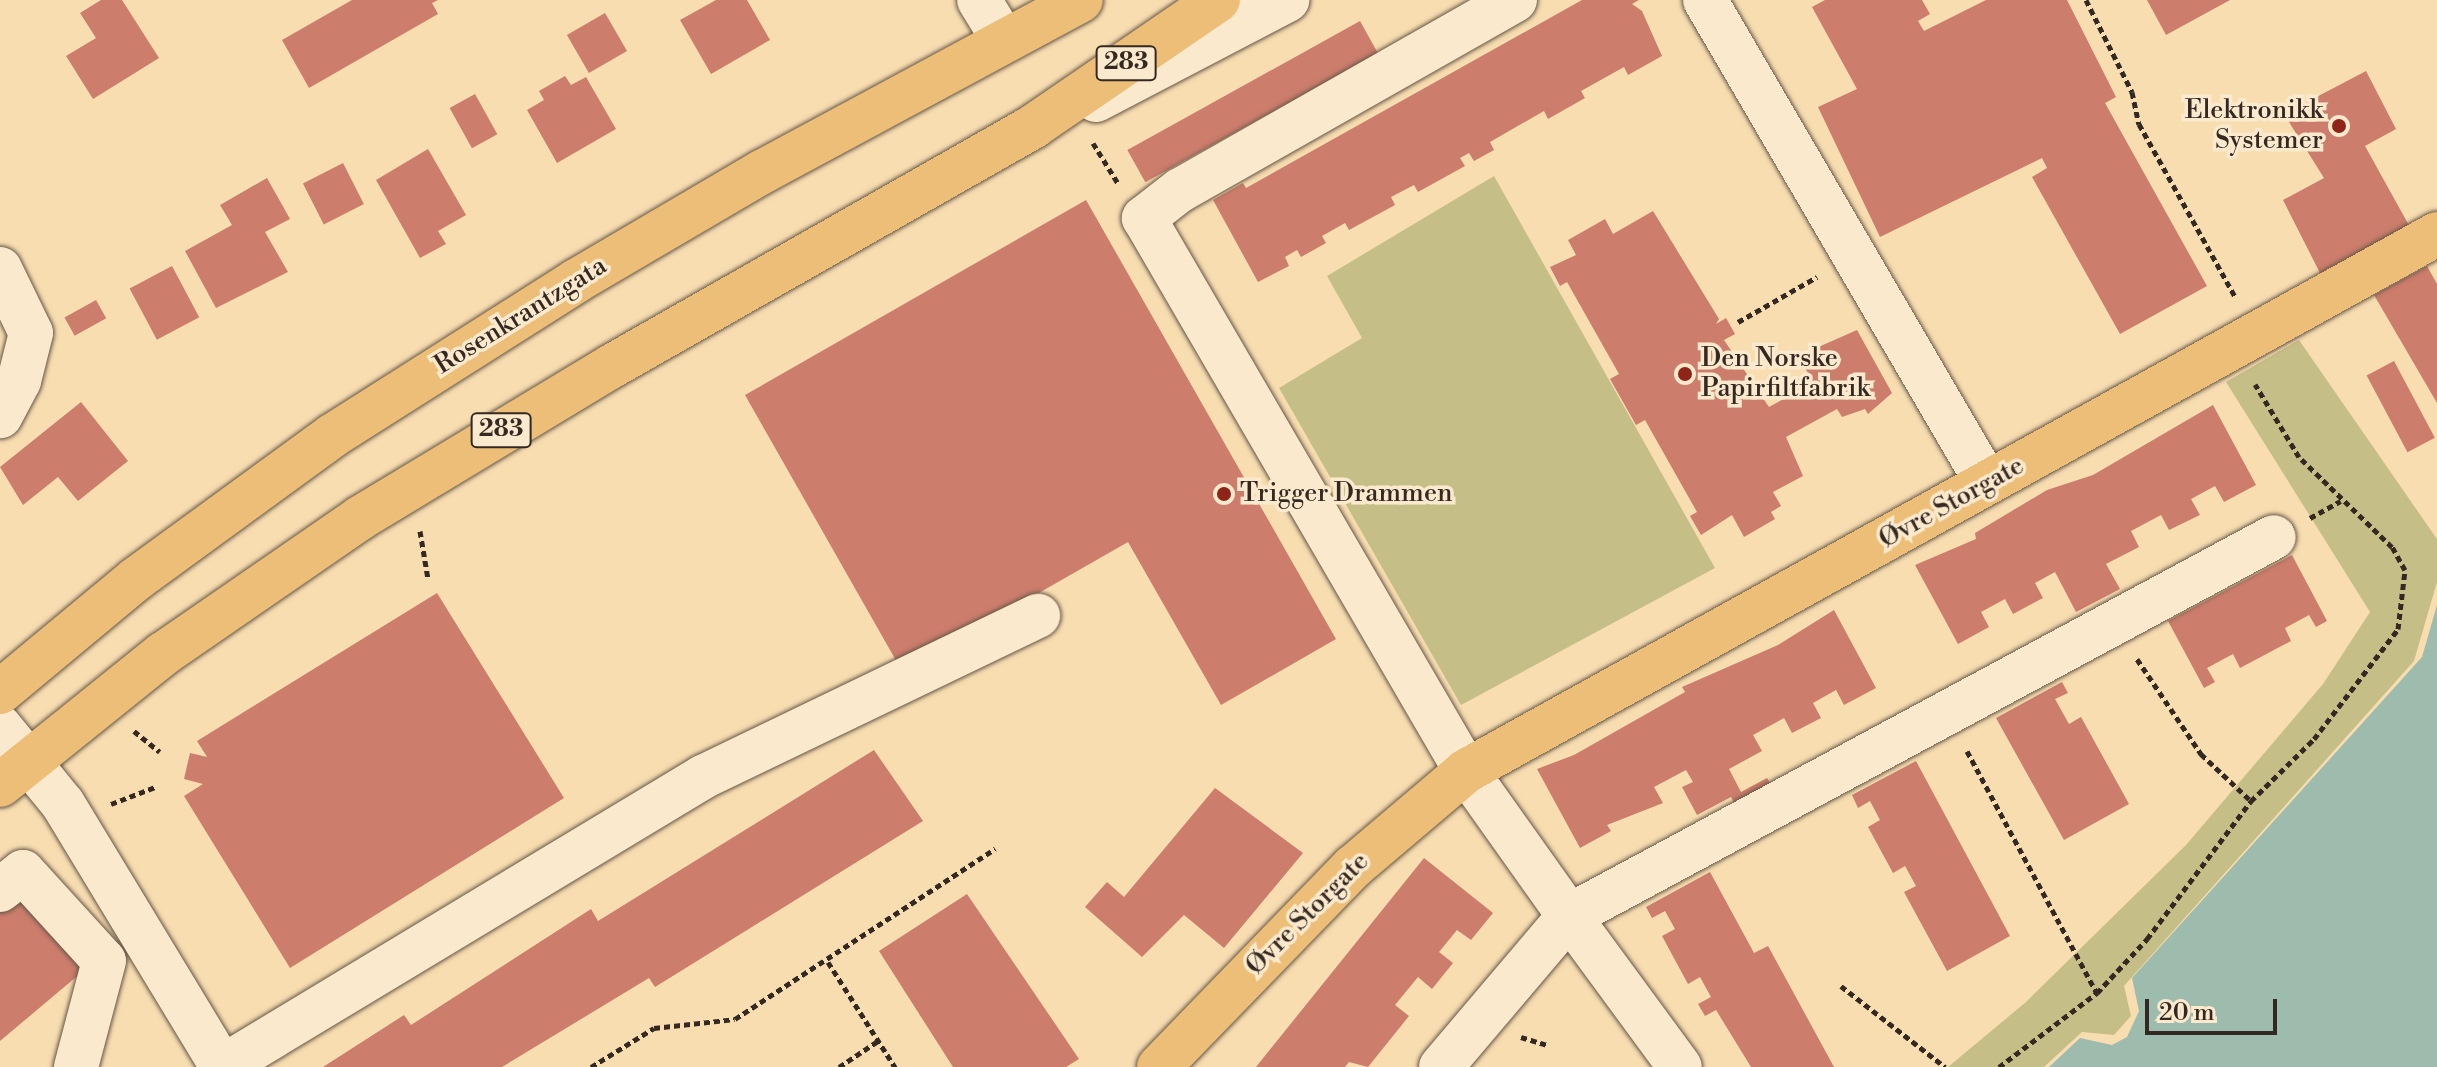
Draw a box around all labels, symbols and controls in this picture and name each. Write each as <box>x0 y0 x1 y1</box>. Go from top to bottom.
road number: 283 <box>1094 43 1158 83</box>
place label: Elektronikk Systemer <box>2185 95 2323 156</box>
marker: Elektronikk Systemer <box>2330 117 2348 135</box>
street label: Rosenkrantzgata <box>429 251 613 381</box>
place label: Den Norske Papirfiltfabrik <box>1701 343 1870 404</box>
marker: Den Norske Papirfiltfabrik <box>1676 365 1694 383</box>
road number: 283 <box>469 410 533 450</box>
street label: Øvre Storgate <box>1874 451 2030 555</box>
place label: Trigger Drammen <box>1240 478 1453 510</box>
marker: Trigger Drammen <box>1215 485 1233 503</box>
street label: Øvre Storgate <box>1240 846 1376 982</box>
scale bar <box>2149 983 2281 1033</box>
text: 20 m <box>2159 998 2215 1028</box>

